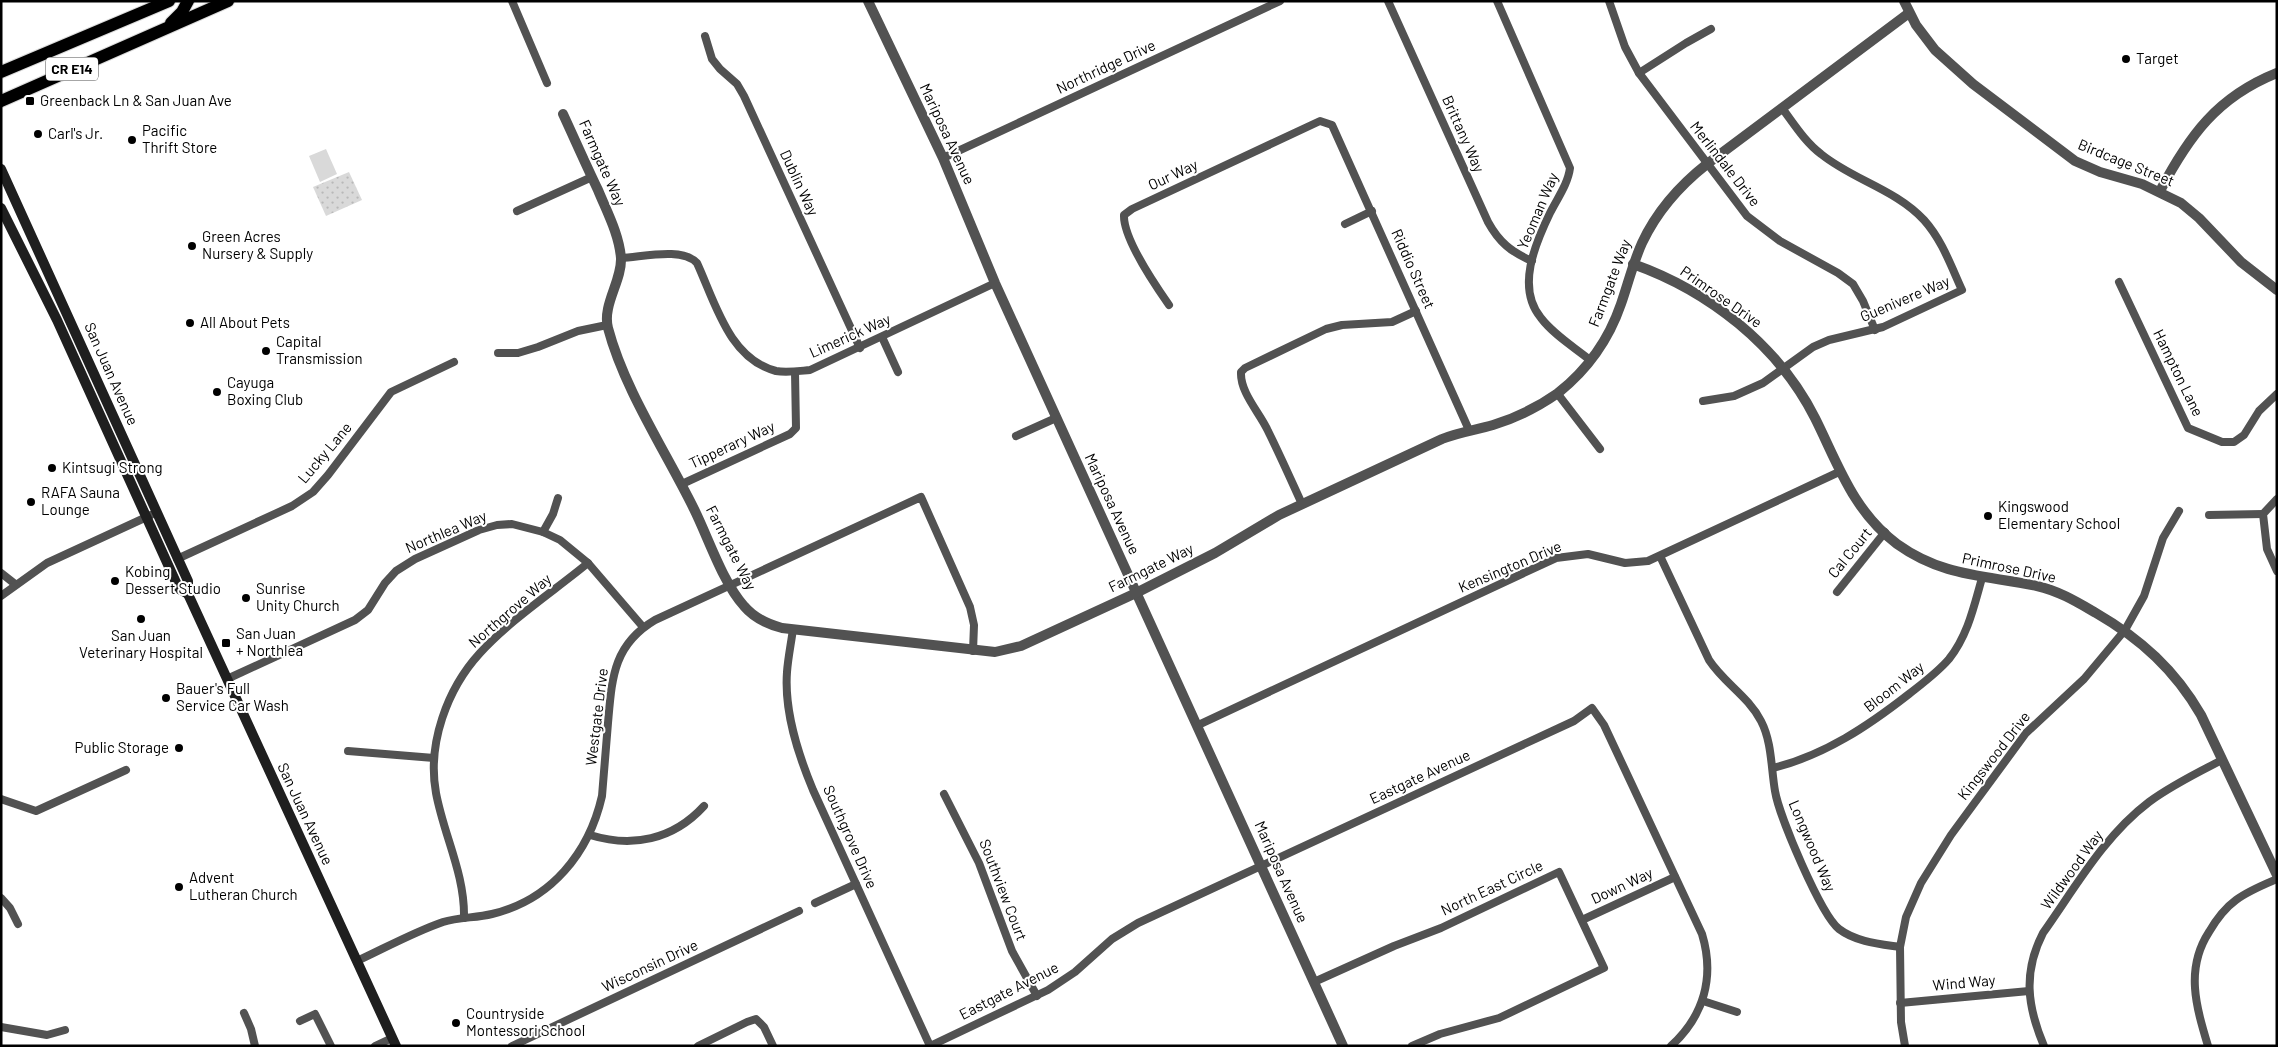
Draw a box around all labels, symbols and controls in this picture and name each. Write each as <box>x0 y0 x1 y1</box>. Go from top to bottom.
street label: Northridge Drive <box>1053 35 1158 97</box>
place label: Target <box>2136 49 2179 67</box>
marker: Target <box>2120 53 2132 65</box>
road number: CR E14 <box>46 58 98 80</box>
street label: Mariposa Avenue <box>917 80 979 187</box>
place label: Greenback Ln & San Juan Ave <box>40 91 232 109</box>
street label: Brittany Way <box>1439 92 1489 175</box>
marker: Greenback Ln & San Juan Ave <box>24 95 36 107</box>
street label: Farmgate Way <box>576 117 630 209</box>
street label: Merlindale Drive <box>1687 117 1765 210</box>
place label: Pacific Thrift Store <box>142 121 217 156</box>
place label: Carl's Jr. <box>48 124 103 142</box>
marker: Carl's Jr. <box>32 128 44 140</box>
marker: Pacific Thrift Store <box>126 134 138 146</box>
street label: Birdcage Street <box>2076 135 2177 190</box>
street label: Dublin Way <box>777 147 823 218</box>
street label: Our Way <box>1145 155 1200 193</box>
street label: Yeoman Way <box>1513 169 1561 252</box>
street label: Riddio Street <box>1388 226 1439 311</box>
place label: Green Acres Nursery & Supply <box>202 227 313 262</box>
street label: Farmgate Way <box>1584 236 1634 329</box>
marker: Green Acres Nursery & Supply <box>186 240 198 252</box>
street label: Primrose Drive <box>1677 261 1766 331</box>
street label: Guenivere Way <box>1857 271 1952 325</box>
street label: Limerick Way <box>806 309 893 361</box>
place label: All About Pets <box>200 313 290 331</box>
marker: All About Pets <box>184 317 196 329</box>
street label: San Juan Avenue <box>81 319 143 428</box>
street label: Hampton Lane <box>2150 326 2208 419</box>
place label: Capital Transmission <box>276 332 363 367</box>
marker: Capital Transmission <box>260 345 272 357</box>
place label: Cayuga Boxing Club <box>227 373 303 408</box>
marker: Cayuga Boxing Club <box>211 386 223 398</box>
street label: Tipperary Way <box>686 416 777 472</box>
street label: Lucky Lane <box>294 418 355 486</box>
street label: Mariposa Avenue <box>1082 450 1144 557</box>
place label: Kintsugi Strong <box>62 458 163 476</box>
marker: Kintsugi Strong <box>46 462 58 474</box>
place label: RAFA Sauna Lounge <box>41 483 120 518</box>
marker: RAFA Sauna Lounge <box>25 496 37 508</box>
place label: Kingswood Elementary School <box>1998 497 2120 532</box>
street label: Farmgate Way <box>703 502 761 593</box>
street label: Northlea Way <box>402 506 489 556</box>
marker: Kingswood Elementary School <box>1982 510 1994 522</box>
street label: Cal Court <box>1823 524 1875 581</box>
street label: Kensington Drive <box>1455 536 1564 596</box>
street label: Farmgate Way <box>1105 539 1196 595</box>
street label: Primrose Drive <box>1961 548 2058 586</box>
place label: Kobing Dessert Studio <box>125 562 221 597</box>
street label: Northgrove Way <box>464 569 554 651</box>
marker: Kobing Dessert Studio <box>109 575 121 587</box>
place label: Sunrise Unity Church <box>256 579 340 614</box>
marker: Sunrise Unity Church <box>240 592 252 604</box>
marker: San Juan Veterinary Hospital <box>135 613 147 625</box>
place label: San Juan + Northlea <box>236 624 303 659</box>
place label: San Juan Veterinary Hospital <box>79 626 203 661</box>
marker: San Juan + Northlea <box>220 637 232 649</box>
street label: Bloom Way <box>1860 657 1927 715</box>
street label: Westgate Drive <box>581 667 611 767</box>
place label: Bauer's Full Service Car Wash <box>176 679 289 714</box>
marker: Bauer's Full Service Car Wash <box>160 692 172 704</box>
street label: Kingswood Drive <box>1953 708 2033 803</box>
place label: Public Storage <box>75 738 169 756</box>
marker: Public Storage <box>173 742 185 754</box>
street label: Eastgate Avenue <box>1366 745 1473 807</box>
street label: San Juan Avenue <box>274 760 337 868</box>
street label: Southgrove Drive <box>820 782 882 891</box>
street label: Longwood Way <box>1786 797 1840 894</box>
street label: Mariposa Avenue <box>1251 818 1312 925</box>
street label: Wildwood Way <box>2036 826 2106 913</box>
street label: Southview Court <box>976 836 1032 943</box>
street label: North East Circle <box>1438 856 1545 919</box>
street label: Down Way <box>1588 863 1655 907</box>
place label: Advent Lutheran Church <box>189 868 298 903</box>
marker: Advent Lutheran Church <box>173 881 185 893</box>
street label: Wisconsin Drive <box>599 935 700 995</box>
street label: Eastgate Avenue <box>956 957 1061 1023</box>
street label: Wind Way <box>1932 970 1996 994</box>
place label: Countryside Montessori School <box>466 1004 585 1039</box>
marker: Countryside Montessori School <box>450 1017 462 1029</box>

